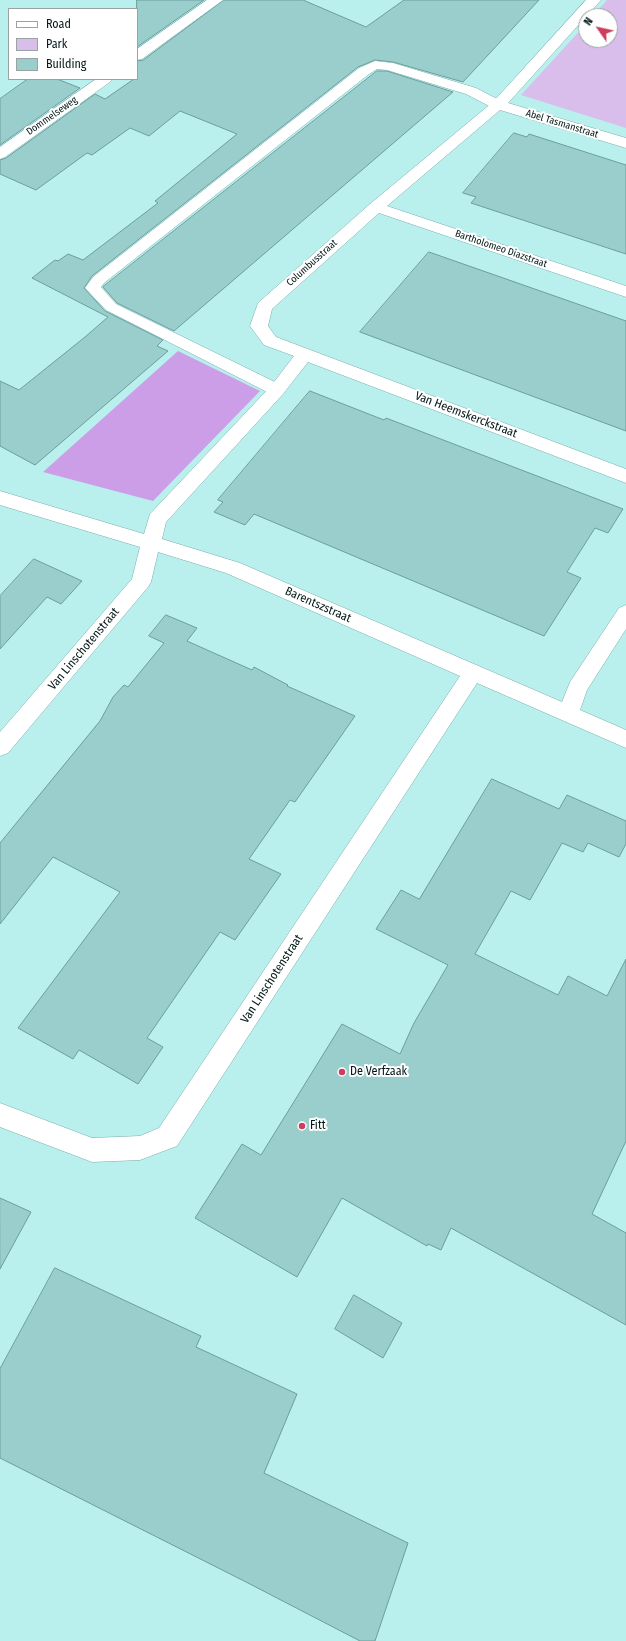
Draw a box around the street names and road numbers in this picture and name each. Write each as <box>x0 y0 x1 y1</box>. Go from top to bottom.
street label: Dommelseweg <box>24 94 80 138</box>
street label: Abel Tasmanstraat <box>524 107 600 141</box>
street label: Bartholomeo Diazstraat <box>453 228 549 270</box>
street label: Columbusstraat <box>284 237 340 289</box>
street label: Van Heemskerckstraat <box>413 389 519 441</box>
street label: Barentszstraat <box>283 584 353 626</box>
street label: Van Linschotenstraat <box>45 605 123 693</box>
street label: Van Linschotenstraat <box>238 932 306 1026</box>

